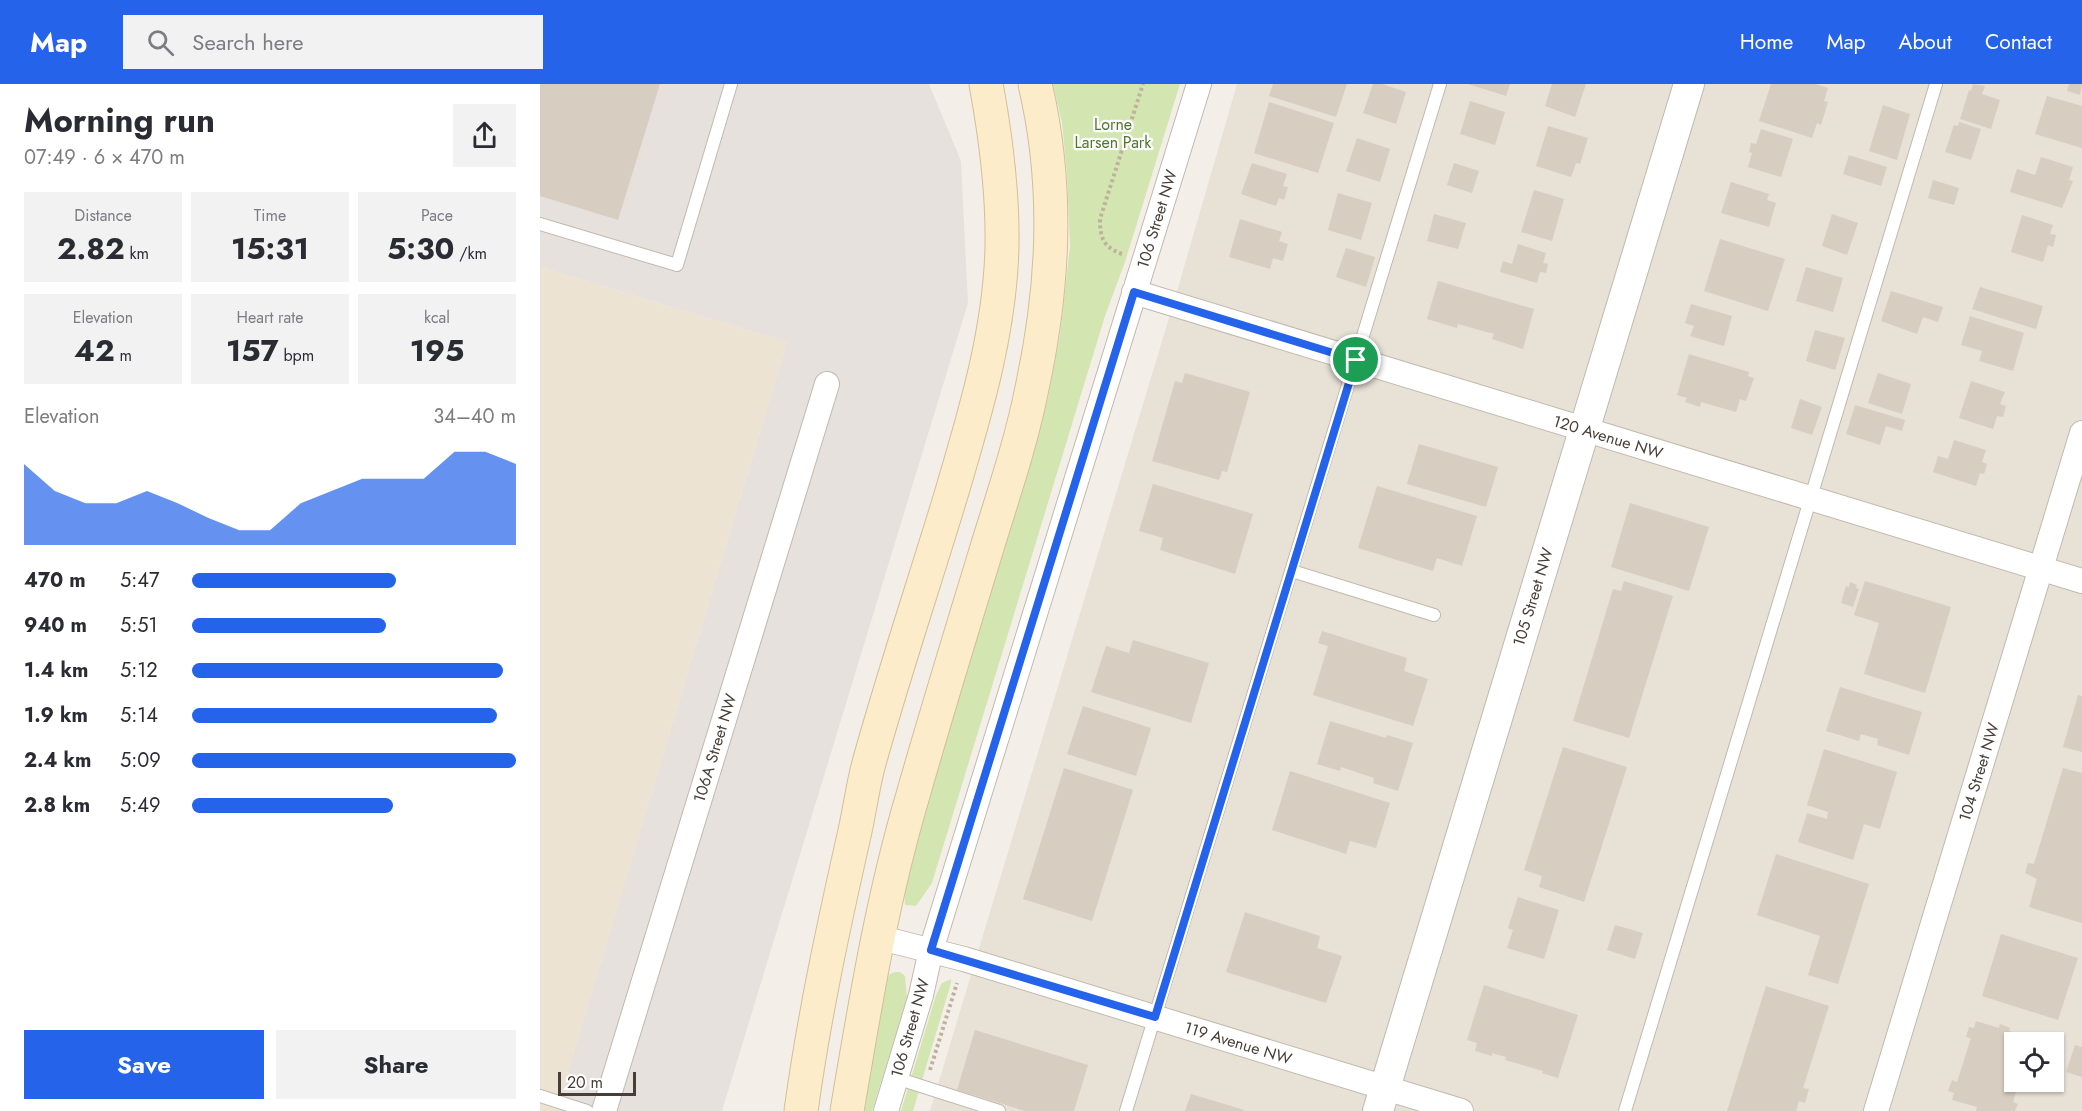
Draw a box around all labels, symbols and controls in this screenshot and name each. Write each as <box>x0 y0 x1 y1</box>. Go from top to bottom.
search box <box>123 15 543 69</box>
text: Map <box>30 22 87 63</box>
icon: search <box>144 26 177 59</box>
text: Search here <box>192 26 304 58</box>
text: Home <box>1740 27 1793 57</box>
text: Map <box>1826 27 1866 57</box>
text: About <box>1899 27 1952 57</box>
text: Contact <box>1985 27 2052 57</box>
text: Morning run <box>24 97 215 144</box>
button: share <box>453 104 516 167</box>
park label: Lorne Larsen Park <box>1075 113 1152 154</box>
text: 07:49 · 6 × 470 m <box>24 143 185 172</box>
street label: 106 Street NW <box>1131 167 1183 271</box>
text: Distance <box>74 204 132 227</box>
text: Time <box>254 204 286 227</box>
text: Pace <box>421 204 453 227</box>
text: 2.82 <box>57 227 125 270</box>
text: 15:31 <box>231 227 309 270</box>
text: 5:30 <box>387 227 454 270</box>
text: km <box>125 242 149 265</box>
text: /km <box>454 242 487 265</box>
text: Elevation <box>73 306 133 329</box>
text: Heart rate <box>237 306 303 329</box>
text: kcal <box>424 306 450 329</box>
text: 42 <box>74 329 115 372</box>
text: 157 <box>226 329 279 372</box>
text: 195 <box>410 329 464 372</box>
pin <box>1330 334 1381 385</box>
icon: arrive <box>1339 343 1372 376</box>
text: m <box>115 344 132 367</box>
text: bpm <box>279 344 314 367</box>
text: Elevation <box>24 402 99 431</box>
text: 34–40 m <box>433 402 516 431</box>
street label: 120 Avenue NW <box>1550 409 1666 465</box>
street label: 105 Street NW <box>1507 545 1559 649</box>
text: 470 m <box>24 566 86 595</box>
text: 5:47 <box>120 566 159 595</box>
text: 940 m <box>24 611 87 640</box>
text: 5:51 <box>120 611 158 640</box>
text: 1.4 km <box>24 656 89 685</box>
text: 5:12 <box>120 656 158 685</box>
street label: 106A Street NW <box>688 691 743 805</box>
text: 1.9 km <box>24 701 88 730</box>
text: 5:14 <box>120 701 158 730</box>
street label: 104 Street NW <box>1953 720 2005 824</box>
text: 2.4 km <box>24 746 91 775</box>
text: 5:09 <box>120 746 161 775</box>
text: 2.8 km <box>24 791 90 820</box>
text: 5:49 <box>120 791 160 820</box>
street label: 106 Street NW <box>885 976 935 1080</box>
street label: 119 Avenue NW <box>1181 1016 1295 1070</box>
button: Save <box>24 1030 264 1099</box>
button: Share <box>276 1030 516 1099</box>
map controls <box>2004 1032 2064 1092</box>
button: locate <box>2004 1032 2064 1092</box>
scale bar <box>558 1069 636 1096</box>
text: 20 m <box>567 1071 603 1094</box>

